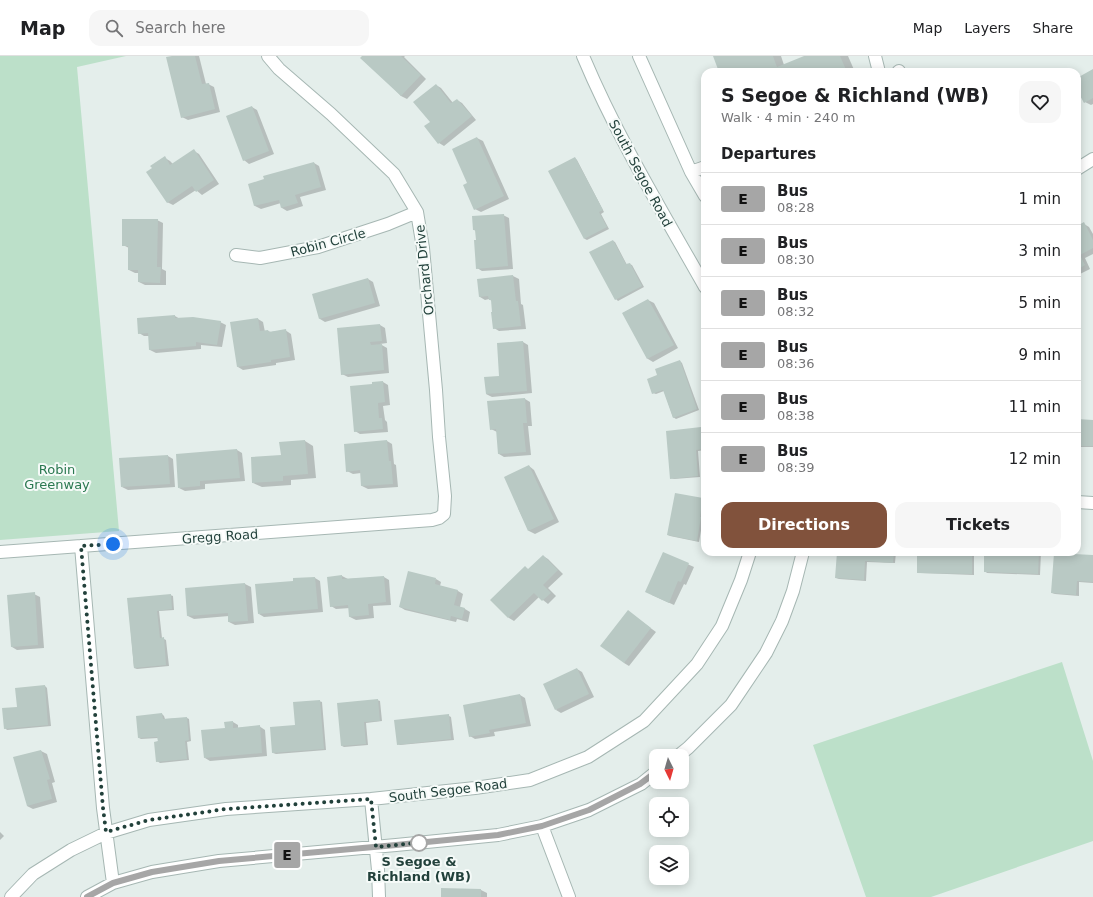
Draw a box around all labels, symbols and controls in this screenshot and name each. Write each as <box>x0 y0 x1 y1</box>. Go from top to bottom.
search box <box>89 10 369 46</box>
text: Map <box>20 17 65 39</box>
icon: search <box>103 17 125 39</box>
text: Search here <box>135 19 225 37</box>
text: Map <box>913 20 942 36</box>
text: Layers <box>964 20 1011 36</box>
text: Share <box>1033 20 1073 36</box>
button: heart <box>1019 81 1061 123</box>
text: S Segoe & Richland (WB) <box>721 84 989 106</box>
text: Walk · 4 min · 240 m <box>721 110 855 125</box>
street label: South Segoe Road <box>606 117 675 229</box>
text: Departures <box>721 145 816 163</box>
text: Bus <box>777 182 808 200</box>
text: 1 min <box>1018 190 1061 208</box>
text: E <box>738 191 748 207</box>
text: 08:28 <box>777 200 814 215</box>
street label: Orchard Drive <box>412 224 437 316</box>
street label: Robin Circle <box>289 225 367 260</box>
text: Bus <box>777 234 808 252</box>
text: 3 min <box>1018 242 1061 260</box>
text: E <box>738 243 748 259</box>
text: 08:30 <box>777 252 814 267</box>
text: Bus <box>777 286 808 304</box>
text: 5 min <box>1018 294 1061 312</box>
text: E <box>738 295 748 311</box>
text: 08:32 <box>777 304 814 319</box>
text: Bus <box>777 338 808 356</box>
text: 9 min <box>1018 346 1061 364</box>
text: E <box>738 347 748 363</box>
text: 08:36 <box>777 356 814 371</box>
text: Bus <box>777 390 808 408</box>
text: 11 min <box>1009 398 1061 416</box>
text: E <box>738 399 748 415</box>
text: 08:38 <box>777 408 814 423</box>
text: Bus <box>777 442 808 460</box>
text: 12 min <box>1009 450 1061 468</box>
text: E <box>738 451 748 467</box>
text: 08:39 <box>777 460 814 475</box>
park label: Robin Greenway <box>24 462 90 492</box>
button: Directions <box>721 502 887 548</box>
button: Tickets <box>895 502 1061 548</box>
street label: Gregg Road <box>181 526 259 547</box>
your location <box>103 534 123 554</box>
north arrow <box>649 749 689 789</box>
map controls <box>649 749 689 885</box>
street label: South Segoe Road <box>388 776 508 805</box>
button: locate <box>649 797 689 837</box>
marker: S Segoe & Richland (WB) <box>410 834 428 852</box>
line badge: E <box>274 842 300 868</box>
button: layers <box>649 845 689 885</box>
text: E <box>282 847 292 863</box>
place label: S Segoe & Richland (WB) <box>367 854 471 884</box>

